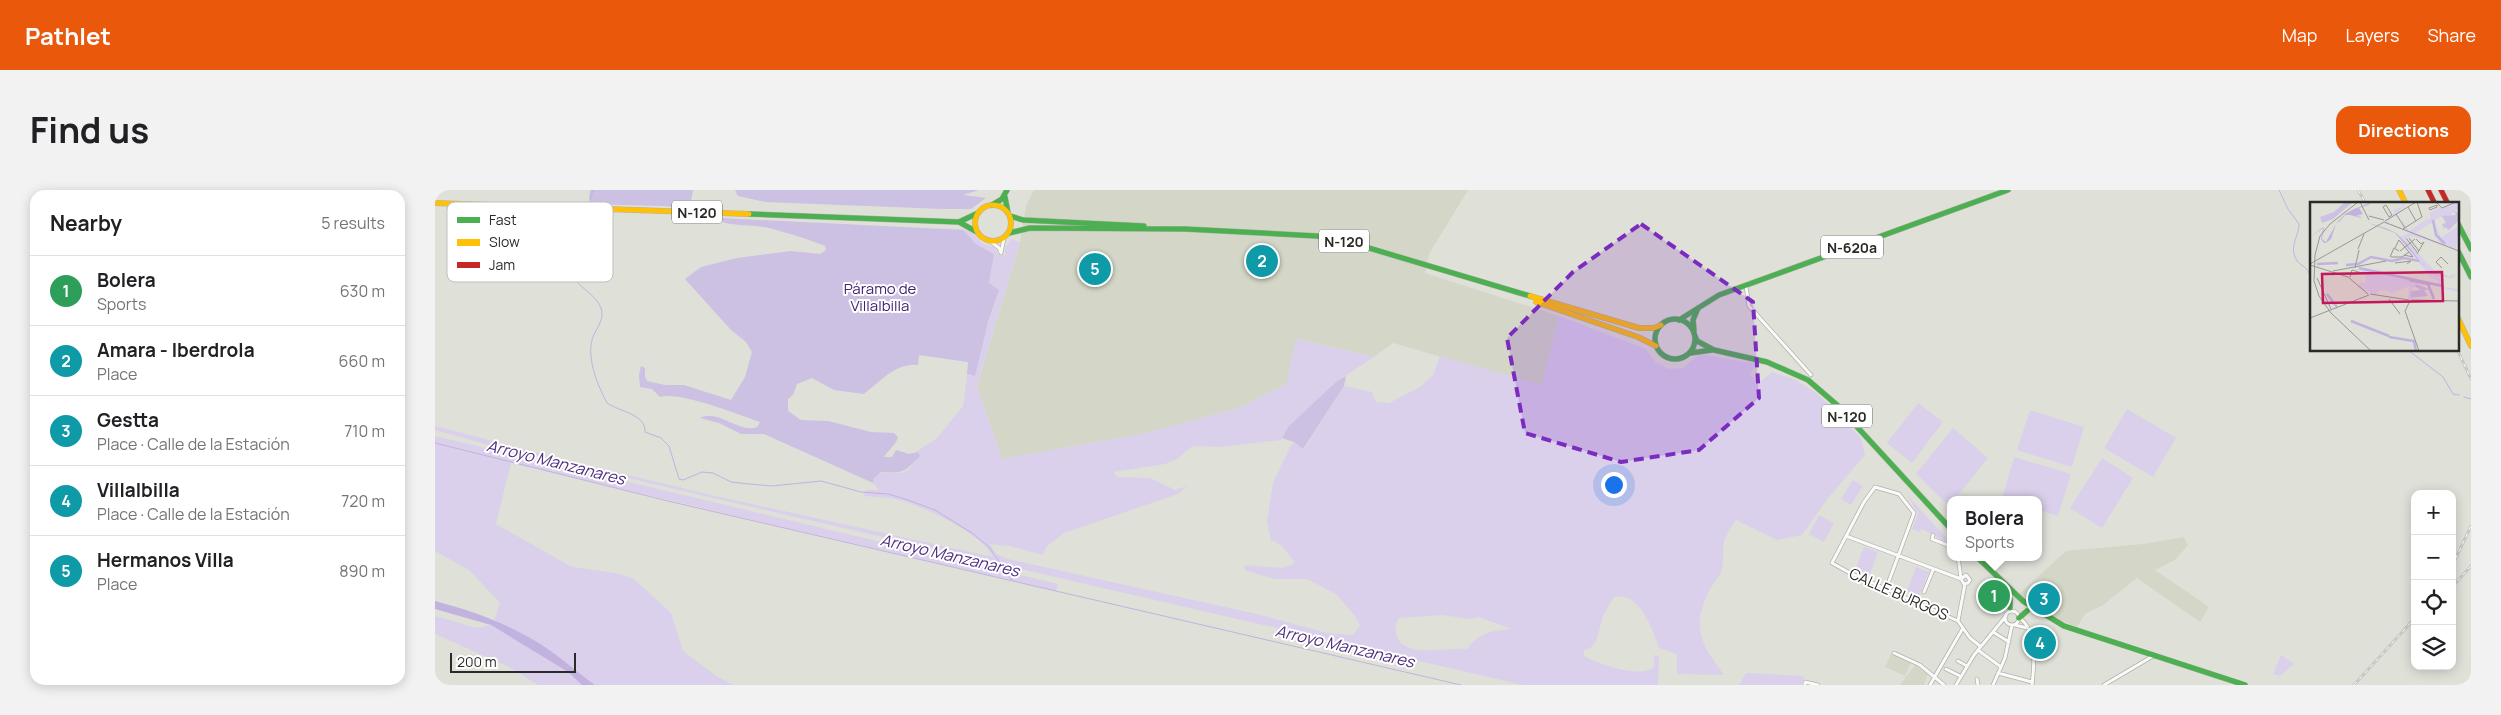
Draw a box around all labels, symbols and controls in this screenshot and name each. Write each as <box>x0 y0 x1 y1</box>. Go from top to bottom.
text: Pathlet <box>25 19 111 52</box>
text: Map <box>2282 23 2317 47</box>
text: Layers <box>2345 23 2399 47</box>
text: Share <box>2427 23 2476 47</box>
text: Find us <box>30 106 149 154</box>
button: Directions <box>2336 106 2471 154</box>
road number: N-120 <box>672 201 722 224</box>
legend <box>447 202 613 282</box>
inset map <box>2310 202 2459 351</box>
text: Nearby <box>50 209 122 237</box>
text: Fast <box>489 210 517 229</box>
text: 5 results <box>321 212 385 234</box>
road number: N-120 <box>1319 230 1369 252</box>
text: Slow <box>489 232 520 251</box>
road number: N-620a <box>1821 236 1883 258</box>
pin: 2 <box>1246 242 1278 280</box>
pin: 5 <box>1079 250 1111 288</box>
text: Jam <box>489 255 515 274</box>
text: Bolera <box>97 267 156 293</box>
park label: Páramo de Villalbilla <box>844 278 917 316</box>
text: 1 <box>62 280 70 302</box>
text: 630 m <box>340 280 385 302</box>
text: Sports <box>97 293 146 315</box>
text: Amara - Iberdrola <box>97 337 255 363</box>
text: 2 <box>61 350 71 372</box>
text: 660 m <box>339 350 385 372</box>
text: Place <box>97 363 137 385</box>
road number: N-120 <box>1822 405 1872 428</box>
text: Gestta <box>97 407 159 433</box>
text: 3 <box>61 420 71 442</box>
text: 710 m <box>344 420 385 442</box>
text: Place · Calle de la Estación <box>97 433 290 455</box>
water label: Arroyo Manzanares <box>484 434 629 490</box>
your location <box>1601 472 1627 498</box>
text: Villalbilla <box>97 477 180 503</box>
text: 4 <box>61 490 71 512</box>
text: 720 m <box>341 490 385 512</box>
map controls <box>2411 490 2456 670</box>
button: + <box>2411 490 2456 535</box>
popup <box>1947 496 2042 561</box>
text: Place · Calle de la Estación <box>97 503 290 525</box>
text: Bolera <box>1965 505 2024 531</box>
water label: Arroyo Manzanares <box>878 528 1023 582</box>
text: Sports <box>1965 531 2014 553</box>
button: − <box>2411 535 2456 580</box>
text: Hermanos Villa <box>97 547 234 573</box>
text: 5 <box>61 560 71 582</box>
text: 890 m <box>339 560 385 582</box>
street label: CALLE BURGOS <box>1846 563 1952 625</box>
text: Place <box>97 573 137 595</box>
pin: 1 <box>1978 577 2010 615</box>
pin: 3 <box>2028 580 2060 618</box>
button: locate <box>2411 580 2456 625</box>
water label: Arroyo Manzanares <box>1273 619 1418 673</box>
pin: 4 <box>2024 624 2056 662</box>
button: layers <box>2411 625 2456 670</box>
scale bar <box>450 650 576 673</box>
text: 200 m <box>457 652 497 671</box>

